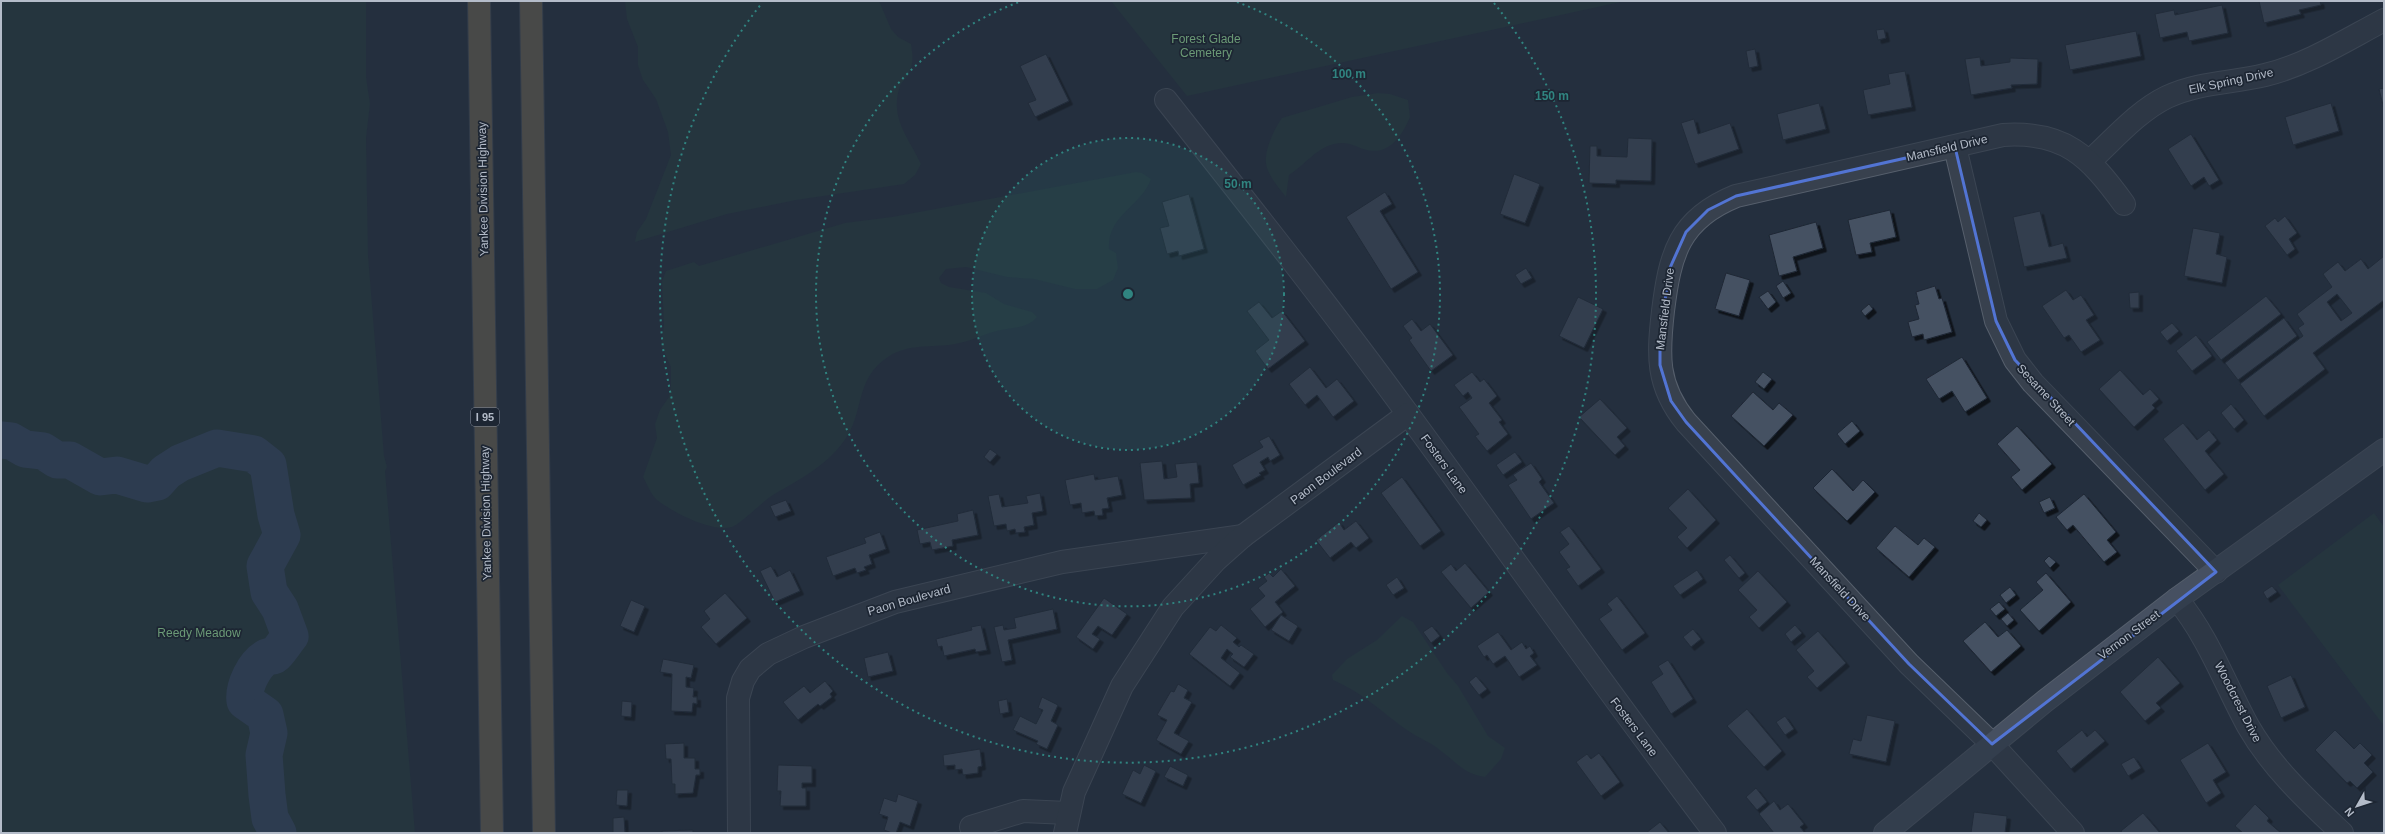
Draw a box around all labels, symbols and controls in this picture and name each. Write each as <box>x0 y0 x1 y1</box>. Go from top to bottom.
park label: Forest Glade Cemetery <box>1171 32 1241 60</box>
street label: Elk Spring Drive <box>2187 65 2275 97</box>
text: 100 m <box>1332 67 1366 81</box>
text: 150 m <box>1535 89 1569 103</box>
street label: Yankee Division Highway <box>475 122 491 256</box>
street label: Mansfield Drive <box>1905 132 1989 164</box>
text: 50 m <box>1224 177 1252 191</box>
street label: Mansfield Drive <box>1653 267 1677 351</box>
centre of rings <box>1121 287 1135 301</box>
street label: Sesame Street <box>2014 361 2079 429</box>
road number: I 95 <box>471 408 499 426</box>
street label: Fosters Lane <box>1418 432 1470 497</box>
street label: Paon Boulevard <box>1288 445 1364 507</box>
street label: Yankee Division Highway <box>478 446 494 580</box>
street label: Mansfield Drive <box>1807 554 1874 624</box>
street label: Paon Boulevard <box>866 582 952 618</box>
street label: Vernon Street <box>2095 607 2163 663</box>
park label: Reedy Meadow <box>157 626 241 640</box>
street label: Woodcrest Drive <box>2212 659 2264 745</box>
street label: Fosters Lane <box>1607 695 1661 759</box>
north arrow <box>2337 786 2377 826</box>
text: N <box>2342 805 2356 819</box>

